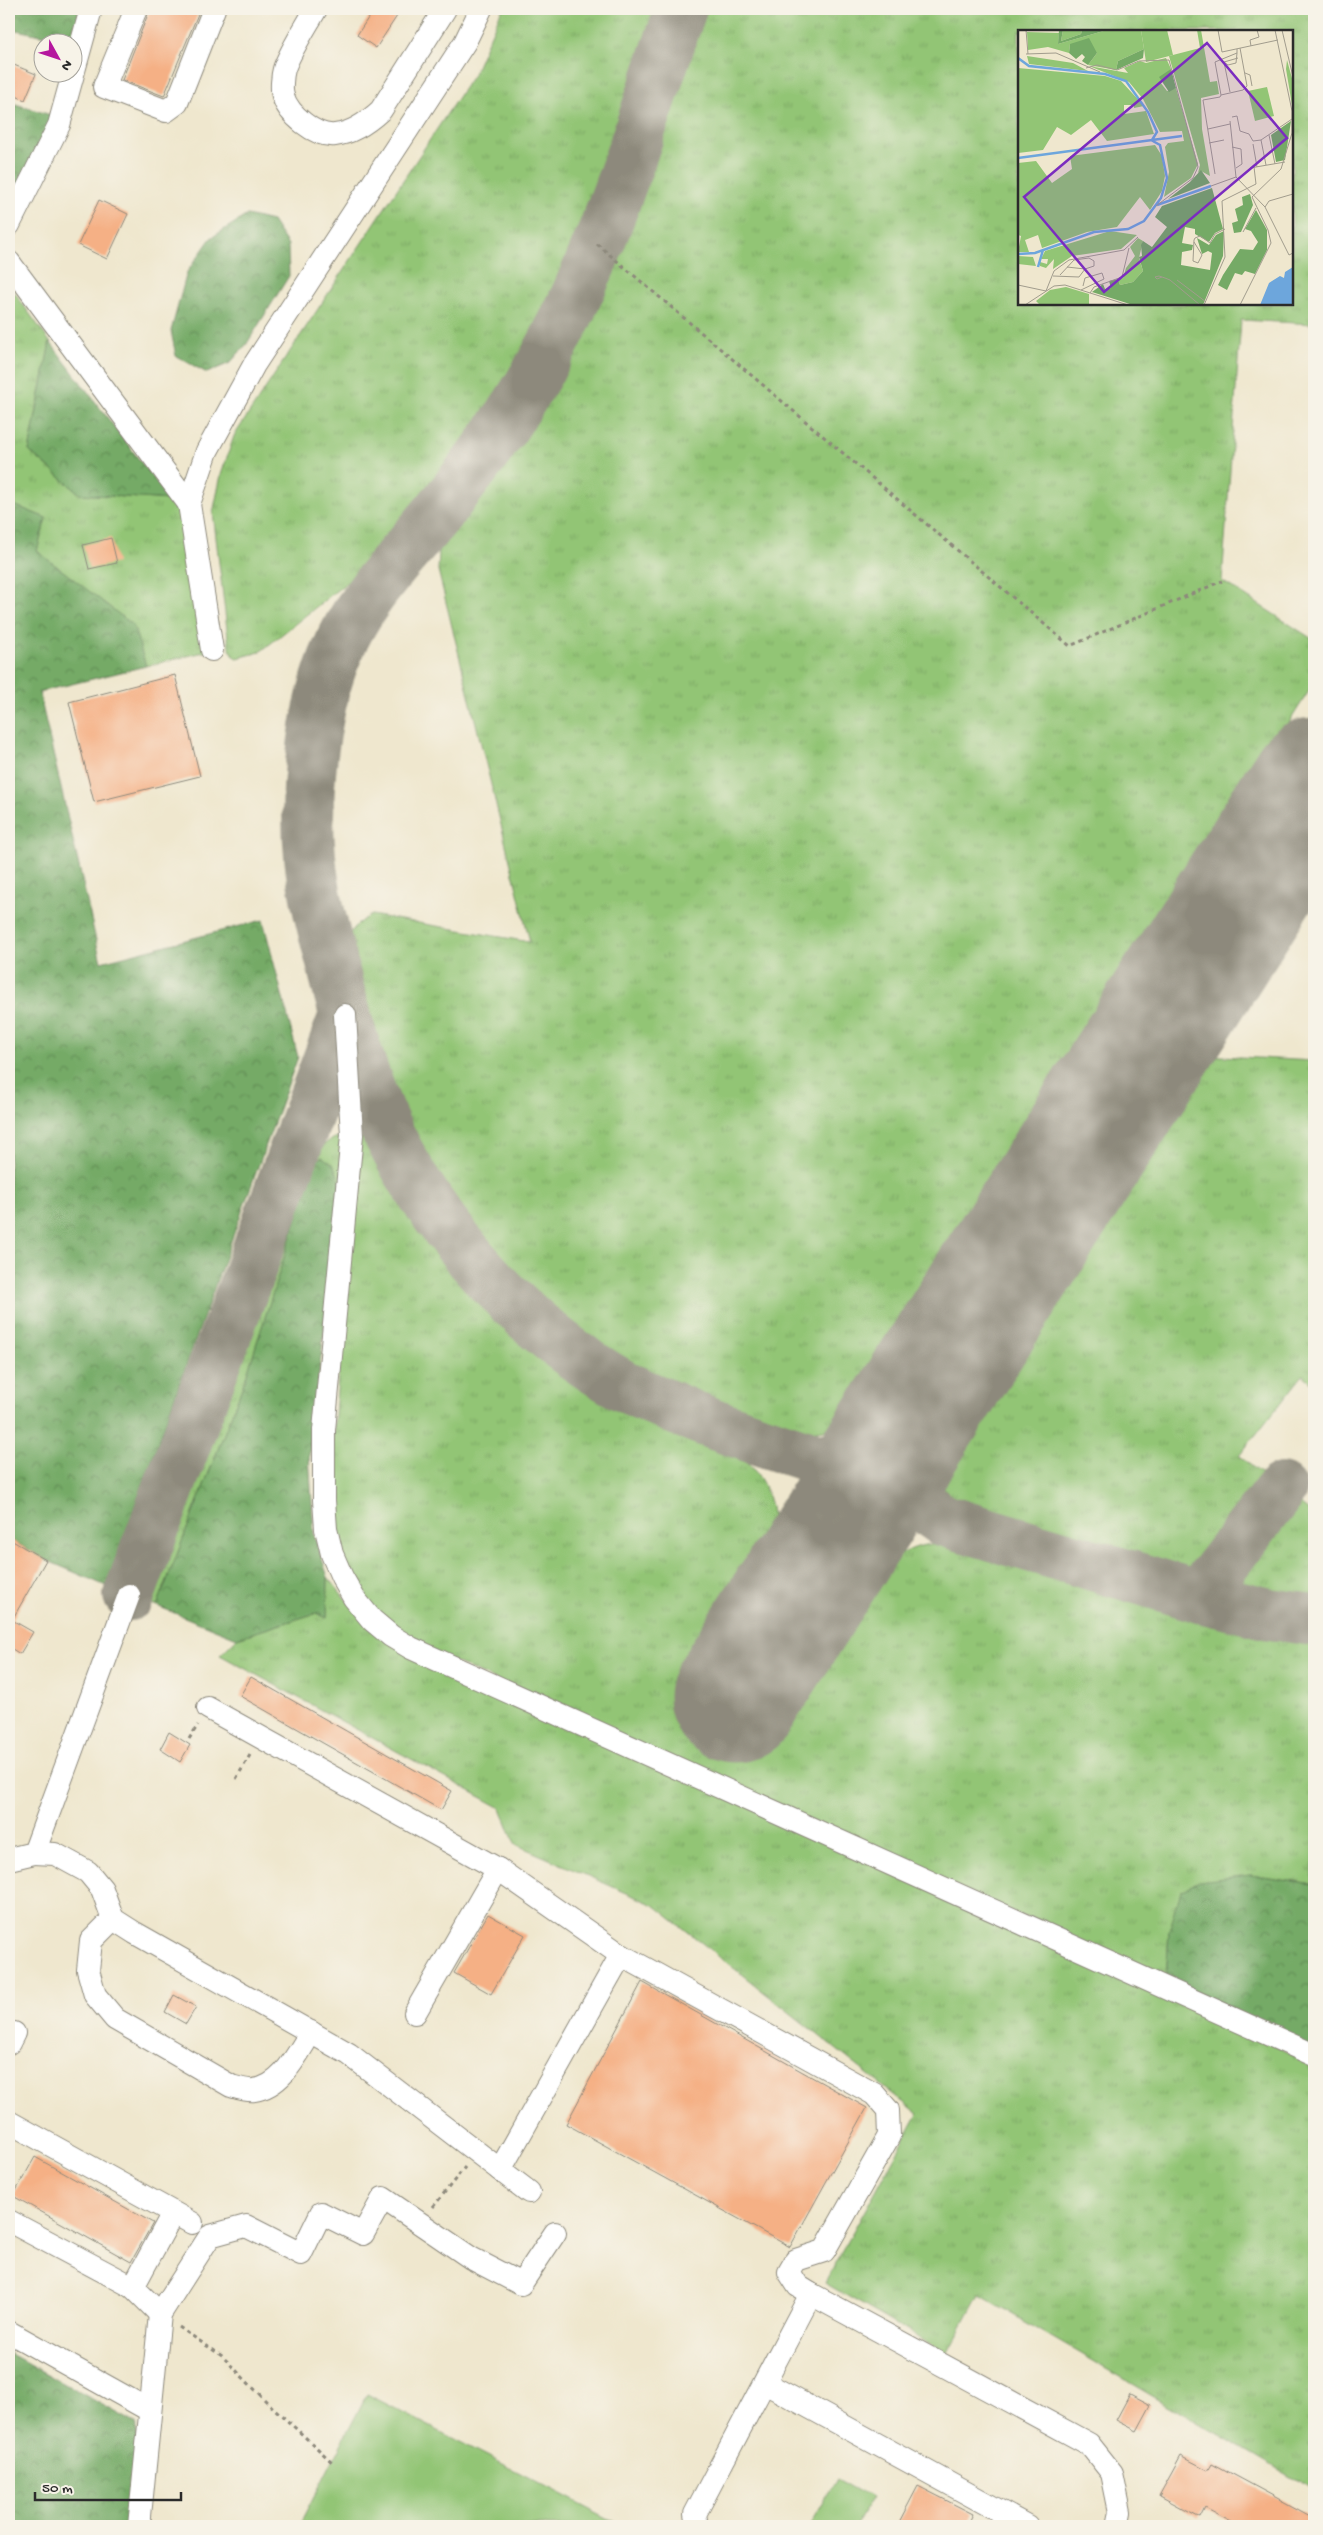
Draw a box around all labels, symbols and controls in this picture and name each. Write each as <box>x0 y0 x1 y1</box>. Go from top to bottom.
inset map <box>1018 30 1293 305</box>
north arrow <box>32 32 82 82</box>
text: N <box>57 56 75 74</box>
scale bar <box>35 2470 181 2502</box>
text: 50 m <box>42 2480 73 2498</box>

